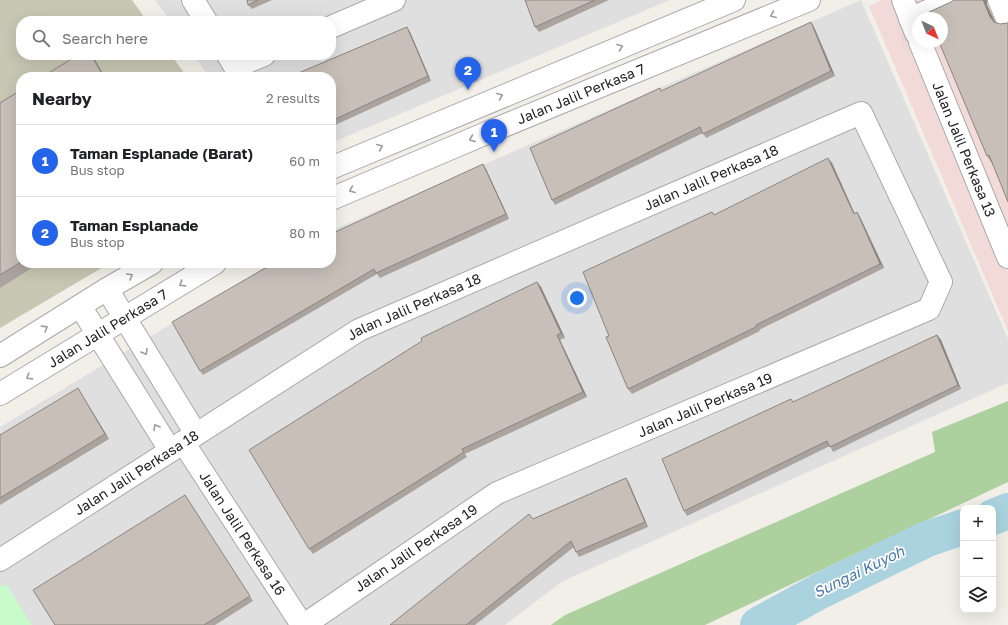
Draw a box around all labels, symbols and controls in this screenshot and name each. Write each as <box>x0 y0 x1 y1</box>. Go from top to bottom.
one-way arrow <box>770 10 777 18</box>
north arrow <box>912 12 948 48</box>
search box <box>16 16 336 60</box>
icon: search <box>30 27 52 49</box>
text: Search here <box>62 29 148 47</box>
one-way arrow <box>615 44 623 52</box>
pin: 2 <box>455 57 481 90</box>
street label: Jalan Jalil Perkasa 7 <box>514 60 647 128</box>
street label: Jalan Jalil Perkasa 13 <box>929 79 1000 219</box>
text: Nearby <box>32 88 92 109</box>
text: 2 results <box>266 90 320 106</box>
one-way arrow <box>496 93 503 101</box>
pin: 1 <box>481 119 507 152</box>
one-way arrow <box>468 134 476 142</box>
street label: Jalan Jalil Perkasa 18 <box>641 141 781 214</box>
text: Taman Esplanade (Barat) <box>70 144 253 162</box>
one-way arrow <box>375 144 383 152</box>
text: 1 <box>42 153 48 169</box>
text: 60 m <box>289 153 320 169</box>
text: Bus stop <box>70 162 125 178</box>
one-way arrow <box>349 185 357 193</box>
text: Taman Esplanade <box>70 216 198 234</box>
text: 2 <box>41 225 49 241</box>
text: 80 m <box>289 225 320 241</box>
text: Bus stop <box>70 234 125 250</box>
street label: Jalan Jalil Perkasa 18 <box>343 269 483 344</box>
one-way arrow <box>125 274 133 281</box>
one-way arrow <box>179 279 186 286</box>
street label: Jalan Jalil Perkasa 7 <box>45 285 170 371</box>
your location <box>567 288 587 308</box>
one-way arrow <box>41 325 48 332</box>
one-way arrow <box>141 348 148 355</box>
street label: Jalan Jalil Perkasa 19 <box>635 368 775 441</box>
one-way arrow <box>26 372 33 379</box>
one-way arrow <box>153 424 160 431</box>
street label: Jalan Jalil Perkasa 18 <box>71 426 202 518</box>
street label: Jalan Jalil Perkasa 16 <box>196 468 289 598</box>
street label: Jalan Jalil Perkasa 19 <box>351 500 480 595</box>
map controls <box>960 505 996 613</box>
button: + <box>960 505 996 541</box>
water label: Sungai Kuyoh <box>810 541 908 602</box>
button: − <box>960 541 996 577</box>
button: layers <box>960 577 996 613</box>

